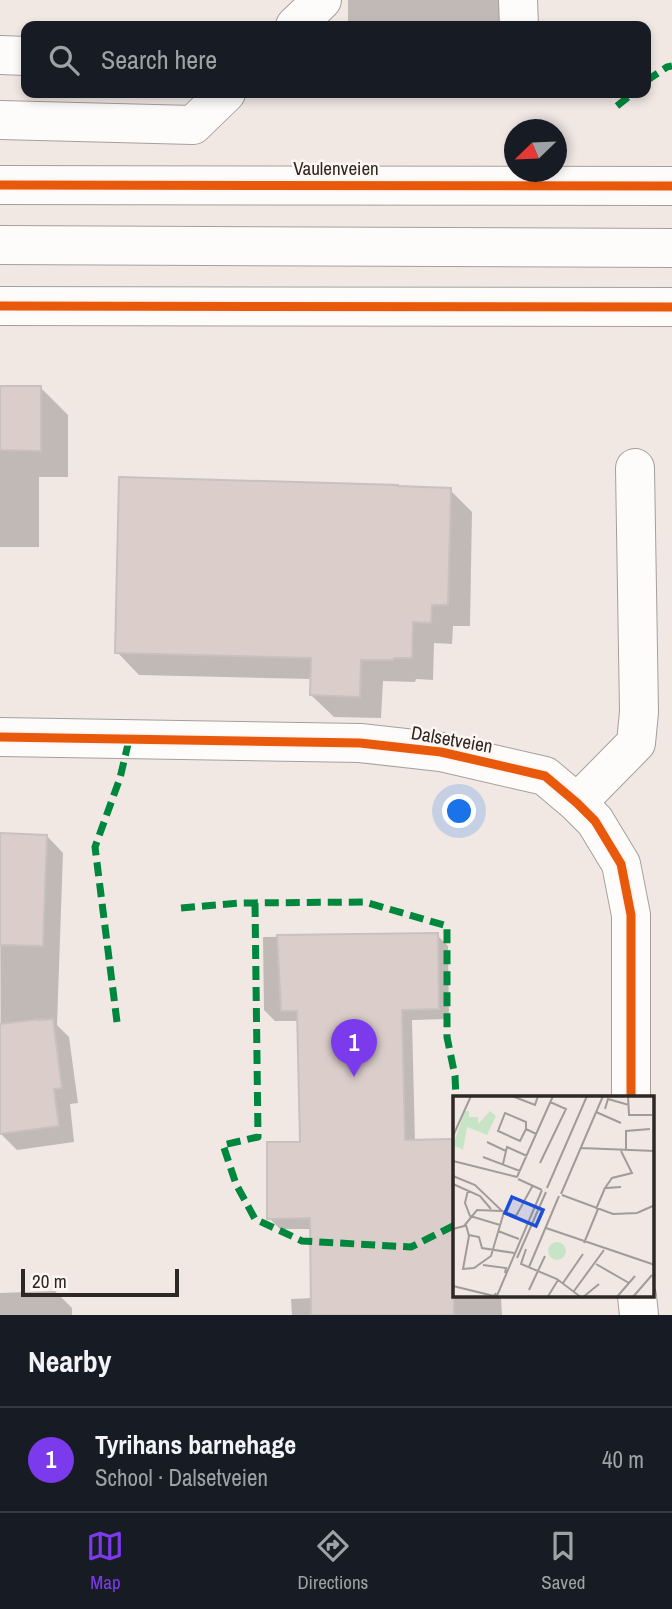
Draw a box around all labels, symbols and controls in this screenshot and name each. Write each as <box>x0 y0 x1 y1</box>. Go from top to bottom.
search box <box>21 21 651 98</box>
icon: search <box>45 41 83 79</box>
text: Search here <box>101 42 217 77</box>
north arrow <box>504 119 567 182</box>
street label: Vaulenveien <box>293 155 379 181</box>
street label: Dalsetveien <box>409 719 495 759</box>
your location <box>442 794 476 828</box>
pin: 1 <box>331 1019 377 1077</box>
inset map <box>453 1096 654 1298</box>
scale bar <box>21 1266 178 1298</box>
text: 20 m <box>32 1268 67 1294</box>
text: Nearby <box>28 1341 111 1381</box>
text: Tyrihans barnehage <box>95 1427 296 1462</box>
text: 1 <box>46 1444 56 1475</box>
text: 40 m <box>602 1444 644 1475</box>
text: School · Dalsetveien <box>95 1462 268 1493</box>
tab: Map <box>86 1527 124 1595</box>
tab: Directions <box>297 1527 368 1595</box>
tab: Saved <box>541 1527 586 1595</box>

